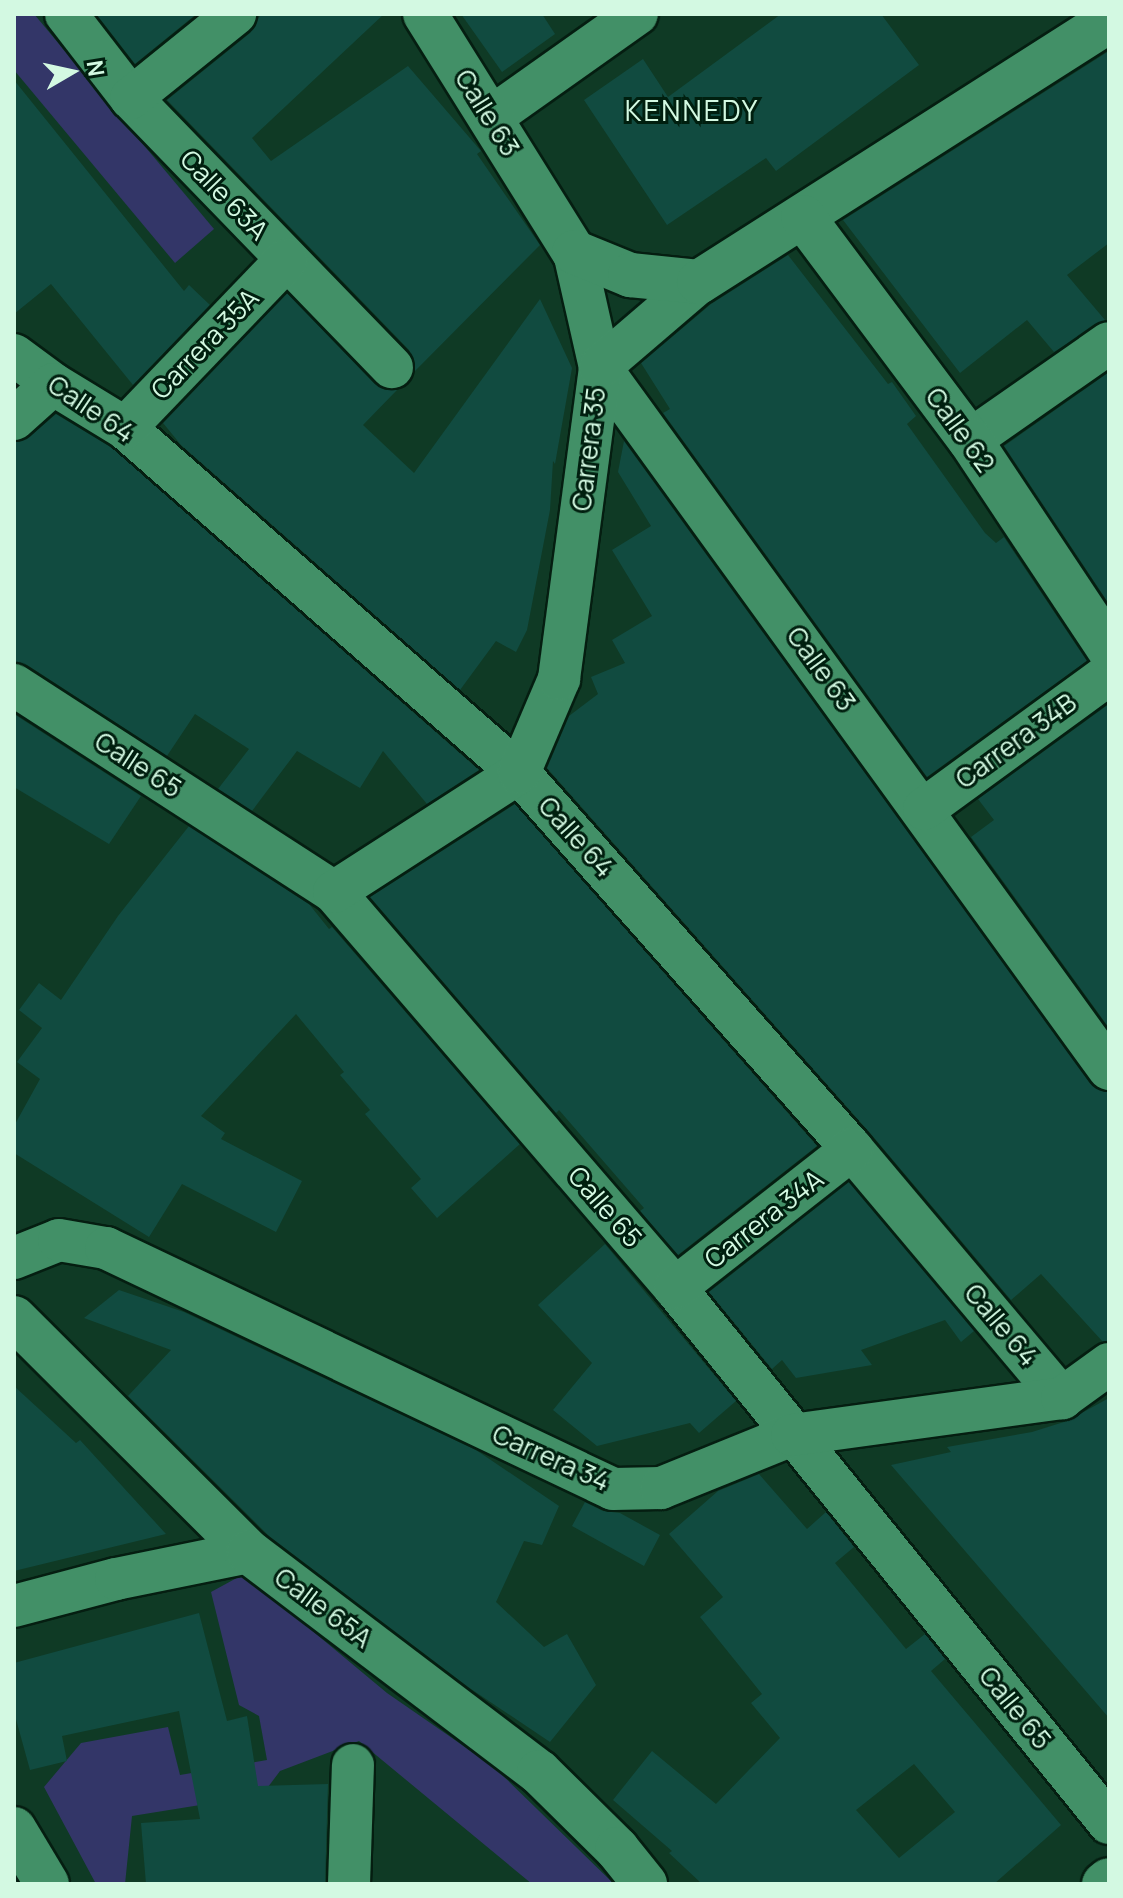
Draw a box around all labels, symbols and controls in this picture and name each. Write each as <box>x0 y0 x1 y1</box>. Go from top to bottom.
north arrow <box>32 32 112 112</box>
text: N <box>80 58 112 78</box>
street label: Calle 63 <box>448 64 526 162</box>
district label: KENNEDY <box>625 93 759 127</box>
street label: Calle 63A <box>174 144 274 246</box>
street label: Carrera 35A <box>145 282 265 406</box>
street label: Calle 64 <box>42 369 140 449</box>
street label: Calle 62 <box>919 382 1001 478</box>
street label: Carrera 35 <box>566 385 612 513</box>
street label: Calle 63 <box>780 621 862 717</box>
street label: Carrera 34B <box>950 687 1082 795</box>
street label: Calle 65 <box>89 726 187 804</box>
street label: Calle 64 <box>532 791 620 883</box>
street label: Calle 65 <box>561 1160 649 1254</box>
street label: Carrera 34A <box>699 1163 829 1275</box>
street label: Calle 64 <box>958 1278 1044 1372</box>
street label: Carrera 34 <box>488 1418 614 1498</box>
street label: Calle 65A <box>268 1561 378 1655</box>
street label: Calle 65 <box>972 1661 1058 1755</box>

